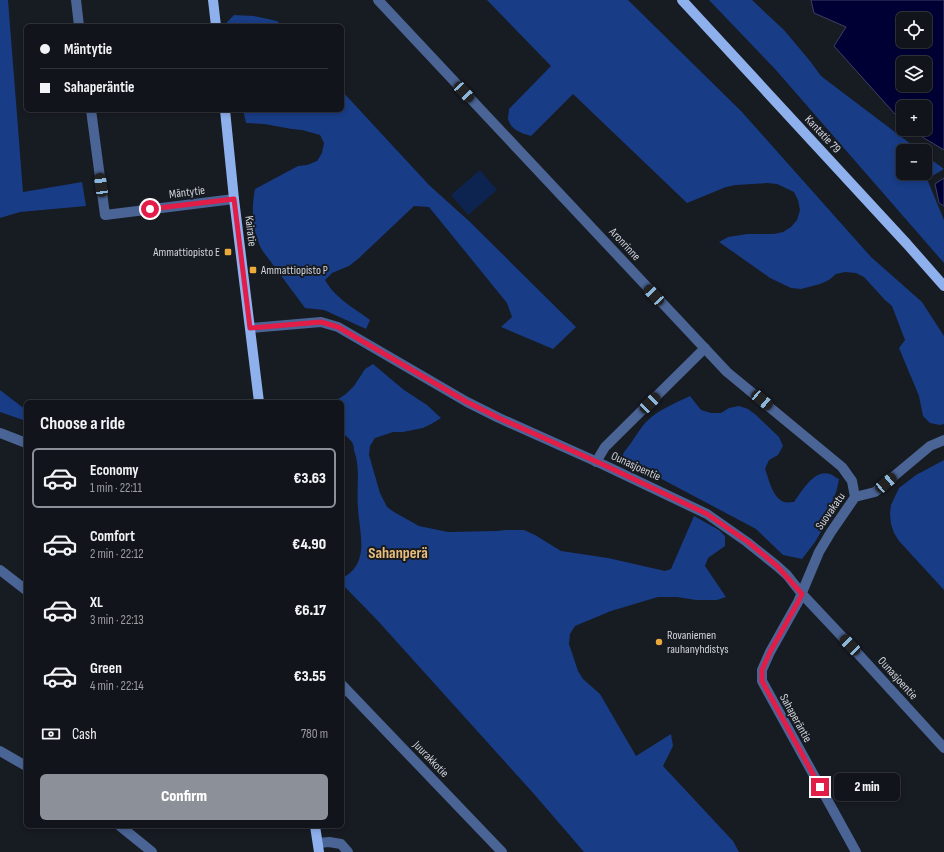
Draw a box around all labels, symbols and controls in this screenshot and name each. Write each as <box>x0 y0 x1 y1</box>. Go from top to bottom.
map controls <box>896 12 932 180</box>
button: locate <box>896 12 932 48</box>
text: Mäntytie <box>64 40 112 59</box>
button: layers <box>896 56 932 92</box>
text: Sahaperäntie <box>64 78 134 97</box>
car <box>451 79 477 105</box>
button: + <box>896 100 932 136</box>
street label: Kantatie 79 <box>801 112 844 156</box>
button: − <box>896 144 932 180</box>
car <box>93 172 109 198</box>
street label: Mäntytie <box>168 183 206 202</box>
route start <box>141 200 159 218</box>
street label: Kairatie <box>241 215 260 247</box>
street label: Aronrinne <box>605 224 644 264</box>
place label: Ammattiopisto E <box>152 245 220 260</box>
marker: Ammattiopisto E <box>223 247 233 257</box>
place label: Ammattiopisto P <box>260 263 328 278</box>
marker: Ammattiopisto P <box>248 265 258 275</box>
car <box>641 282 667 308</box>
car <box>749 388 775 412</box>
car <box>637 390 663 416</box>
text: Choose a ride <box>40 413 125 434</box>
street label: Ounasjoentie <box>609 448 663 484</box>
icon: car <box>42 460 78 496</box>
text: Economy <box>90 461 139 480</box>
text: €3.63 <box>294 469 326 488</box>
car <box>873 471 899 495</box>
text: 1 min · 22:11 <box>90 480 142 496</box>
street label: Suovakatu <box>812 490 849 533</box>
icon: car <box>42 526 78 562</box>
text: Comfort <box>90 527 135 546</box>
text: €4.90 <box>292 535 326 554</box>
district label: Sahanperä <box>368 544 428 563</box>
text: 2 min · 22:12 <box>90 546 144 562</box>
icon: car <box>42 592 78 628</box>
text: XL <box>90 593 103 612</box>
text: €6.17 <box>295 601 326 620</box>
text: 3 min · 22:13 <box>90 612 144 628</box>
place label: Rovaniemen rauhanyhdistys <box>667 628 729 657</box>
car <box>837 632 863 658</box>
marker: Rovaniemen rauhanyhdistys <box>654 637 664 647</box>
street label: Ounasjoentie <box>874 654 921 703</box>
icon: car <box>42 658 78 694</box>
text: Green <box>90 659 122 678</box>
text: €3.55 <box>294 667 326 686</box>
text: 4 min · 22:14 <box>90 678 144 694</box>
street label: Sahaperäntie <box>776 691 815 745</box>
icon: cash <box>40 723 62 745</box>
text: Cash <box>72 725 97 744</box>
text: 780 m <box>301 726 328 742</box>
street label: Juurakkotie <box>409 737 452 781</box>
callout: 2 min <box>834 773 900 801</box>
button: Confirm <box>40 774 328 820</box>
route end <box>811 778 829 796</box>
text: 2 min <box>854 779 880 795</box>

